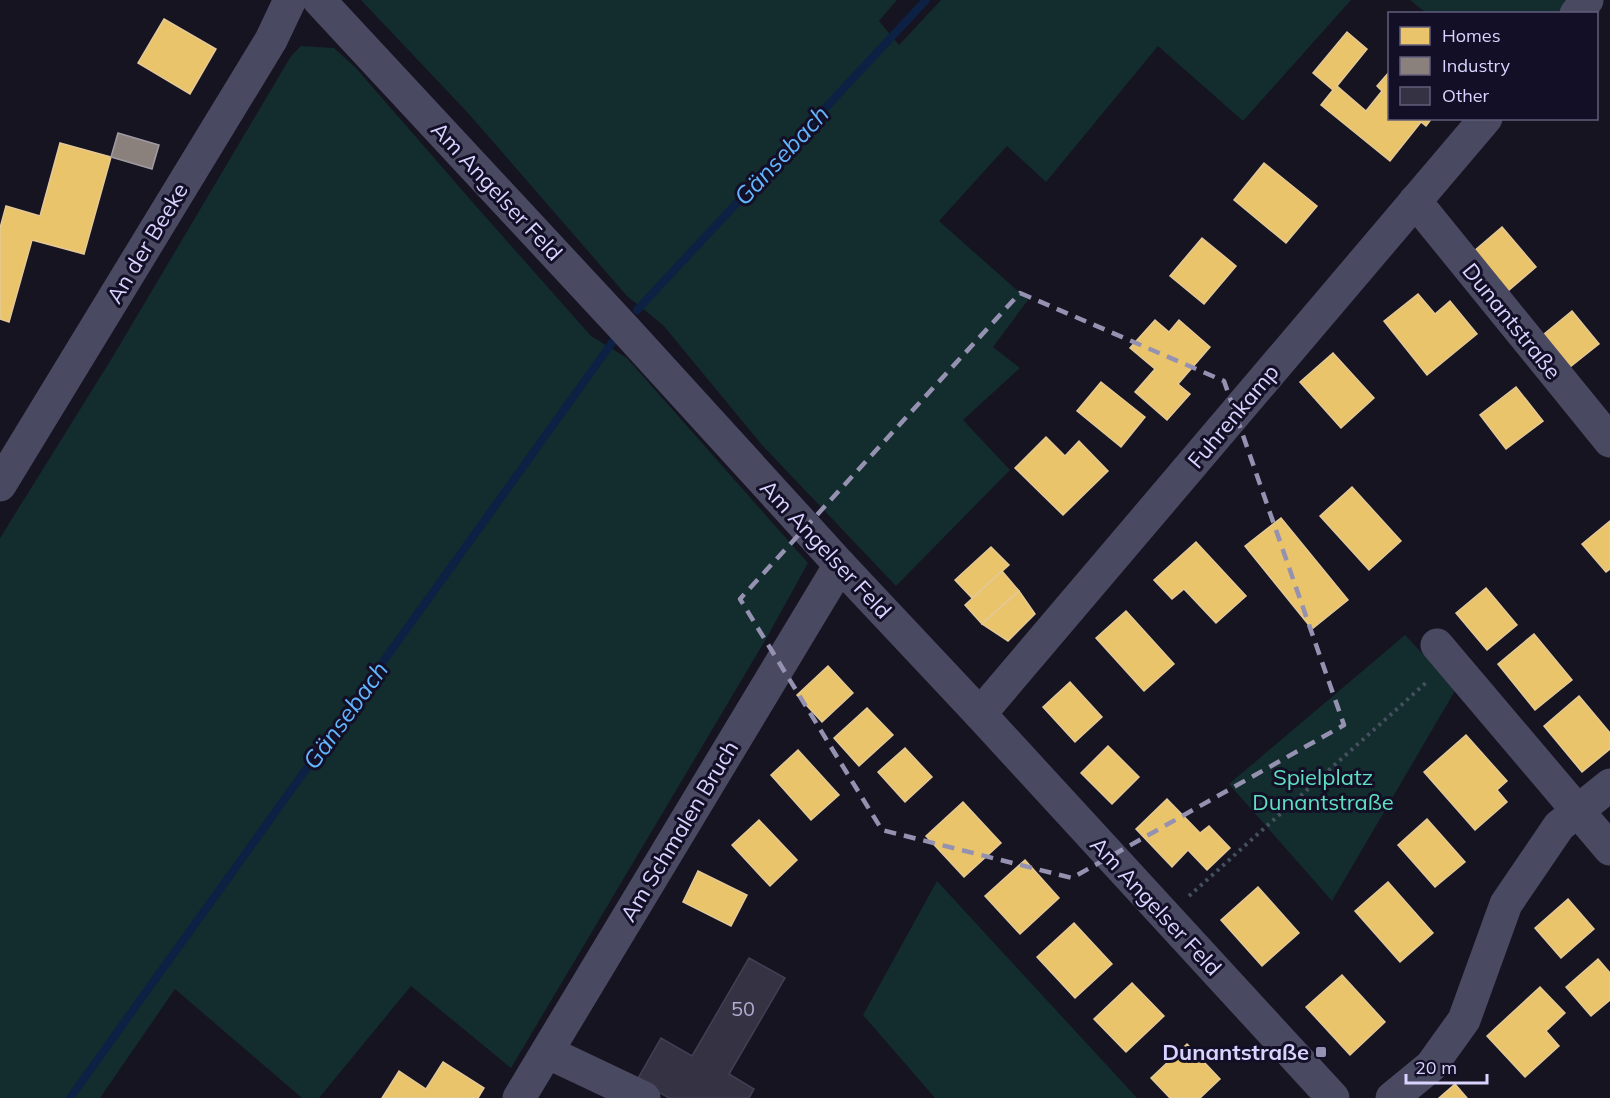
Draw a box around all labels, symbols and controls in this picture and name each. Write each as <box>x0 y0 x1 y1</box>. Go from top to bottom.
legend <box>1388 12 1598 120</box>
text: Homes <box>1442 24 1501 47</box>
text: Industry <box>1442 54 1511 77</box>
text: Other <box>1442 84 1490 107</box>
water label: Gänsebach <box>727 99 835 211</box>
street label: Am Angelser Feld <box>425 116 569 266</box>
street label: An der Beeke <box>100 178 194 308</box>
street label: Dunantstraße <box>1457 257 1567 385</box>
street label: Fuhrenkamp <box>1181 358 1285 474</box>
street label: Am Angelser Feld <box>754 474 898 624</box>
water label: Gänsebach <box>296 655 394 775</box>
street label: Am Schmalen Bruch <box>614 735 744 927</box>
park label: Spielplatz Dunantstraße <box>1252 763 1394 816</box>
street label: Am Angelser Feld <box>1084 831 1228 981</box>
house number: 50 <box>731 996 755 1021</box>
place label: Dunantstraße <box>1162 1038 1309 1066</box>
marker: Dunantstraße <box>1314 1045 1328 1059</box>
scale bar <box>1406 1047 1487 1085</box>
text: 20 m <box>1415 1056 1457 1079</box>

